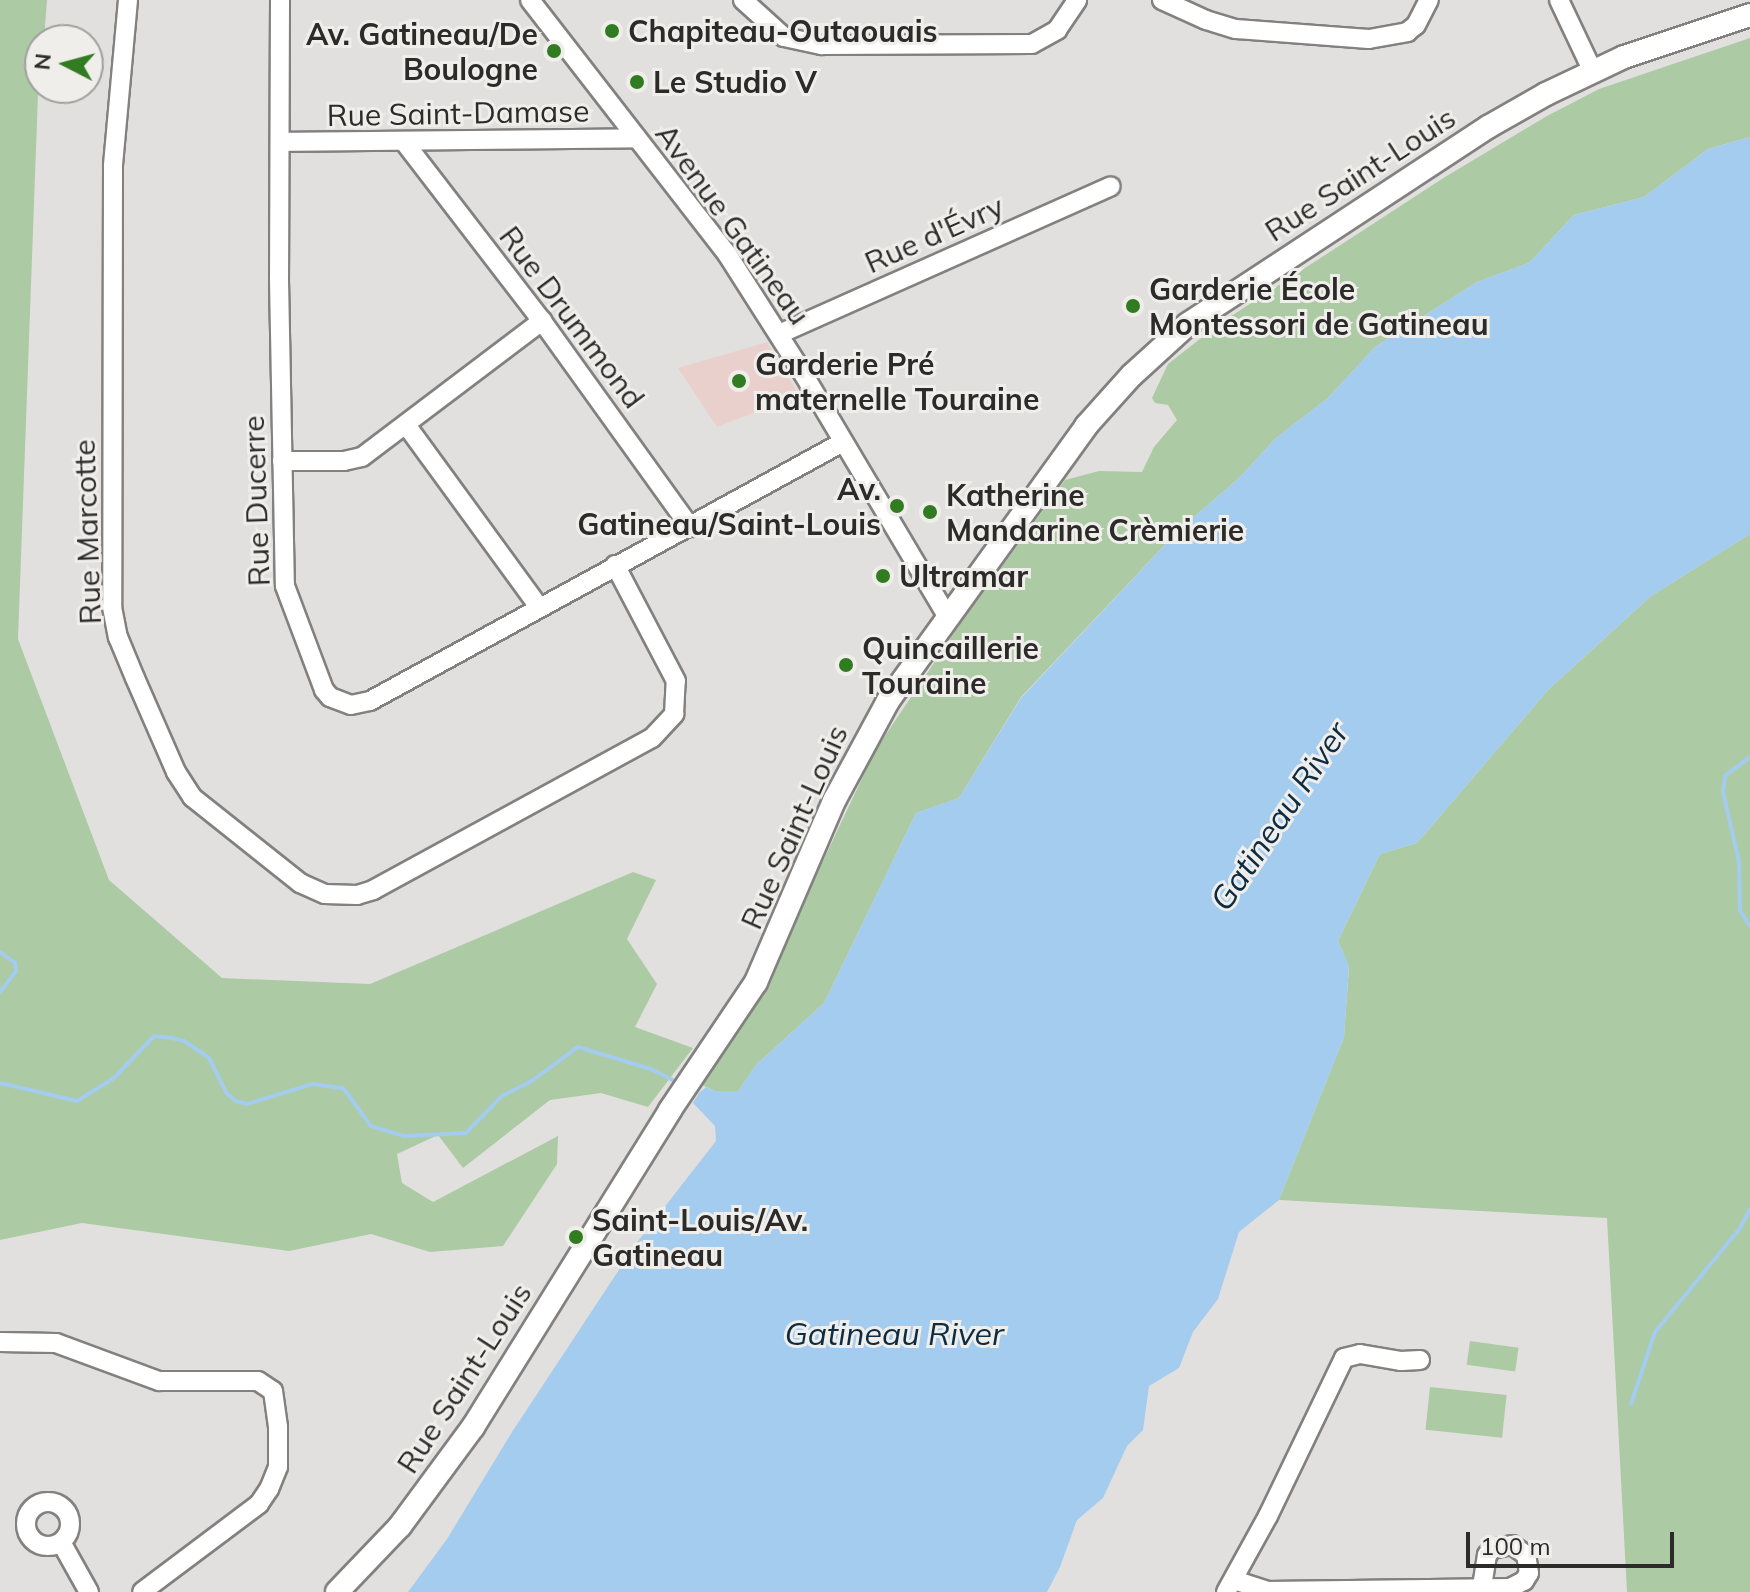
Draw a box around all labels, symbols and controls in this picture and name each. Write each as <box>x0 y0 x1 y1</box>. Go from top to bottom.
place label: Chapiteau-Outaouais <box>628 13 938 49</box>
place label: Av. Gatineau/De Boulogne <box>306 16 538 86</box>
marker: Chapiteau-Outaouais <box>603 22 621 40</box>
north arrow <box>24 24 104 104</box>
marker: Av. Gatineau/De Boulogne <box>545 42 563 60</box>
text: N <box>27 52 57 71</box>
place label: Le Studio V <box>653 64 817 100</box>
marker: Le Studio V <box>628 73 646 91</box>
street label: Rue Saint-Damase <box>326 93 590 133</box>
street label: Rue Saint-Louis <box>1258 99 1462 249</box>
street label: Avenue Gatineau <box>648 117 818 331</box>
street label: Rue d'Évry <box>859 187 1009 281</box>
street label: Rue Drummond <box>492 219 652 415</box>
place label: Garderie École Montessori de Gatineau <box>1149 271 1489 342</box>
marker: Garderie École Montessori de Gatineau <box>1124 297 1142 315</box>
place label: Garderie Pré maternelle Touraine <box>755 346 1039 416</box>
marker: Garderie Pré maternelle Touraine <box>730 372 748 390</box>
street label: Rue Ducerre <box>235 415 277 587</box>
street label: Rue Marcotte <box>66 439 108 625</box>
place label: Av. Gatineau/Saint-Louis <box>577 471 881 542</box>
place label: Katherine Mandarine Crèmierie <box>946 477 1244 548</box>
marker: Av. Gatineau/Saint-Louis <box>888 497 906 515</box>
marker: Katherine Mandarine Crèmierie <box>921 503 939 521</box>
place label: Ultramar <box>899 558 1028 594</box>
marker: Ultramar <box>874 567 892 585</box>
place label: Quincaillerie Touraine <box>862 630 1039 700</box>
marker: Quincaillerie Touraine <box>837 656 855 674</box>
water label: Gatineau River <box>1202 714 1356 918</box>
street label: Rue Saint-Louis <box>733 719 855 935</box>
place label: Saint-Louis/Av. Gatineau <box>592 1202 808 1272</box>
marker: Saint-Louis/Av. Gatineau <box>567 1228 585 1246</box>
street label: Rue Saint-Louis <box>389 1276 539 1480</box>
water label: Gatineau River <box>784 1314 1004 1352</box>
scale bar <box>1470 1516 1678 1566</box>
text: 100 m <box>1480 1531 1551 1561</box>

